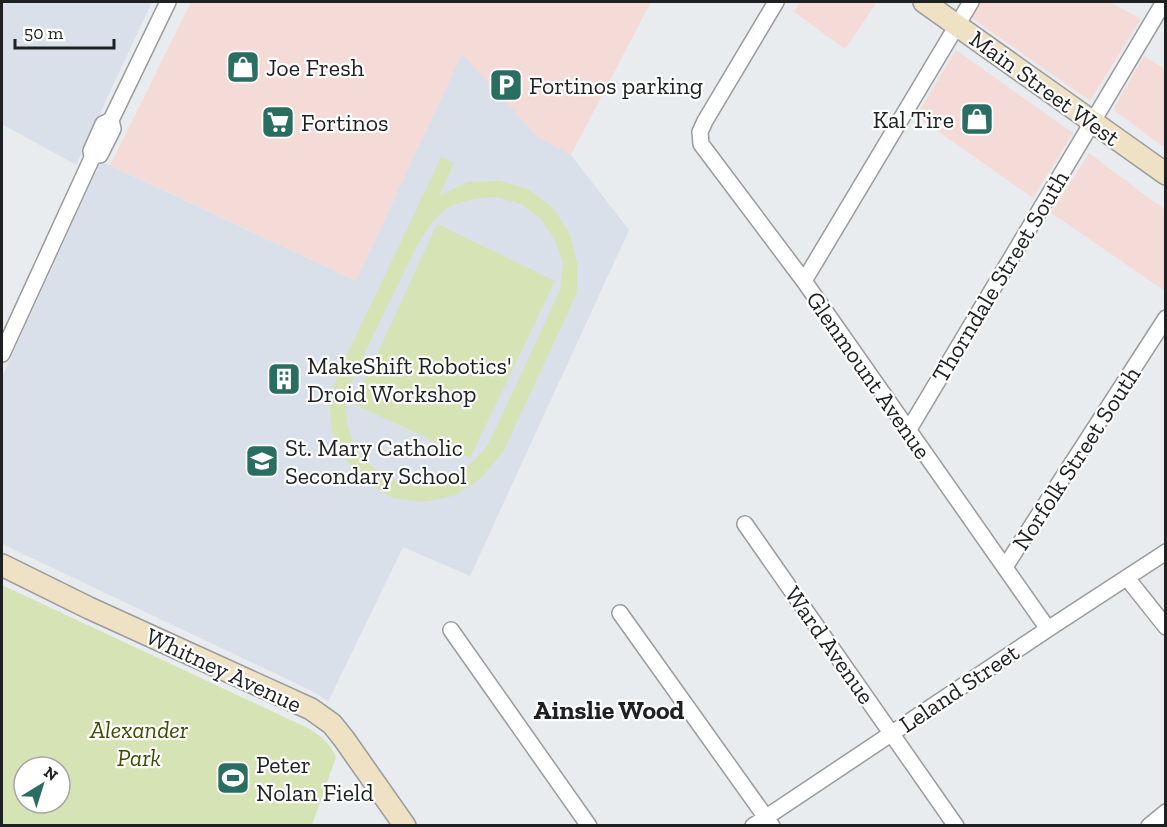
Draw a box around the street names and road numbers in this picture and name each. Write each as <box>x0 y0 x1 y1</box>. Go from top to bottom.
street label: Main Street West <box>964 24 1126 152</box>
street label: Thorndale Street South <box>925 164 1075 387</box>
street label: Glenmount Avenue <box>800 286 938 464</box>
street label: Norfolk Street South <box>1006 360 1147 555</box>
street label: Ward Avenue <box>779 581 881 709</box>
street label: Whitney Avenue <box>142 621 306 719</box>
street label: Leland Street <box>894 637 1024 739</box>

